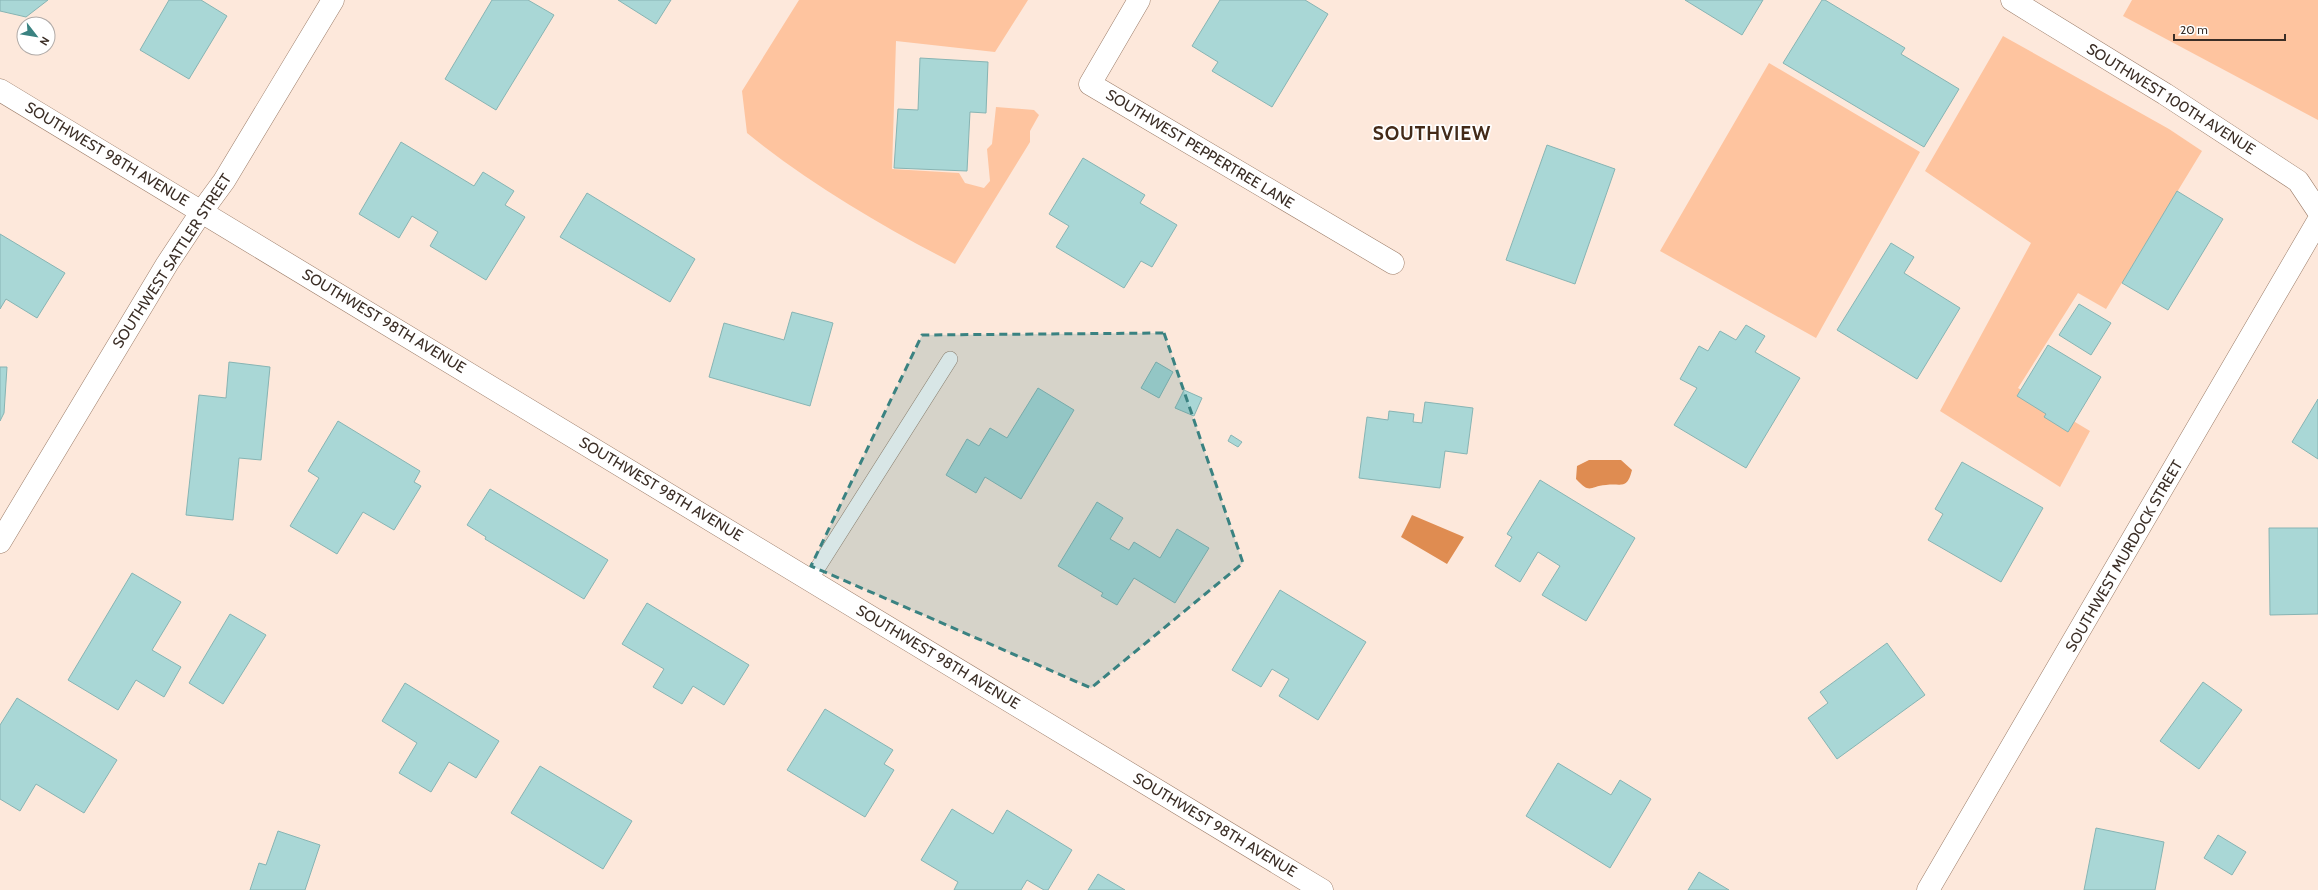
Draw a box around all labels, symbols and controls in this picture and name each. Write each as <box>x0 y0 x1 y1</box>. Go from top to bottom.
north arrow <box>16 16 56 56</box>
scale bar <box>2174 16 2285 42</box>
text: 20 m <box>2180 22 2208 37</box>
text: N <box>37 34 53 48</box>
street label: SOUTHWEST 100TH AVENUE <box>2083 40 2259 158</box>
street label: SOUTHWEST PEPPERTREE LANE <box>1103 86 1297 212</box>
street label: SOUTHWEST 98TH AVENUE <box>22 98 192 210</box>
district label: SOUTHVIEW <box>1373 122 1491 145</box>
street label: SOUTHWEST SATTLER STREET <box>109 170 235 352</box>
street label: SOUTHWEST 98TH AVENUE <box>299 265 469 377</box>
street label: SOUTHWEST 98TH AVENUE <box>576 433 746 545</box>
street label: SOUTHWEST MURDOCK STREET <box>2062 457 2186 655</box>
street label: SOUTHWEST 98TH AVENUE <box>853 601 1023 713</box>
street label: SOUTHWEST 98TH AVENUE <box>1130 769 1300 881</box>

